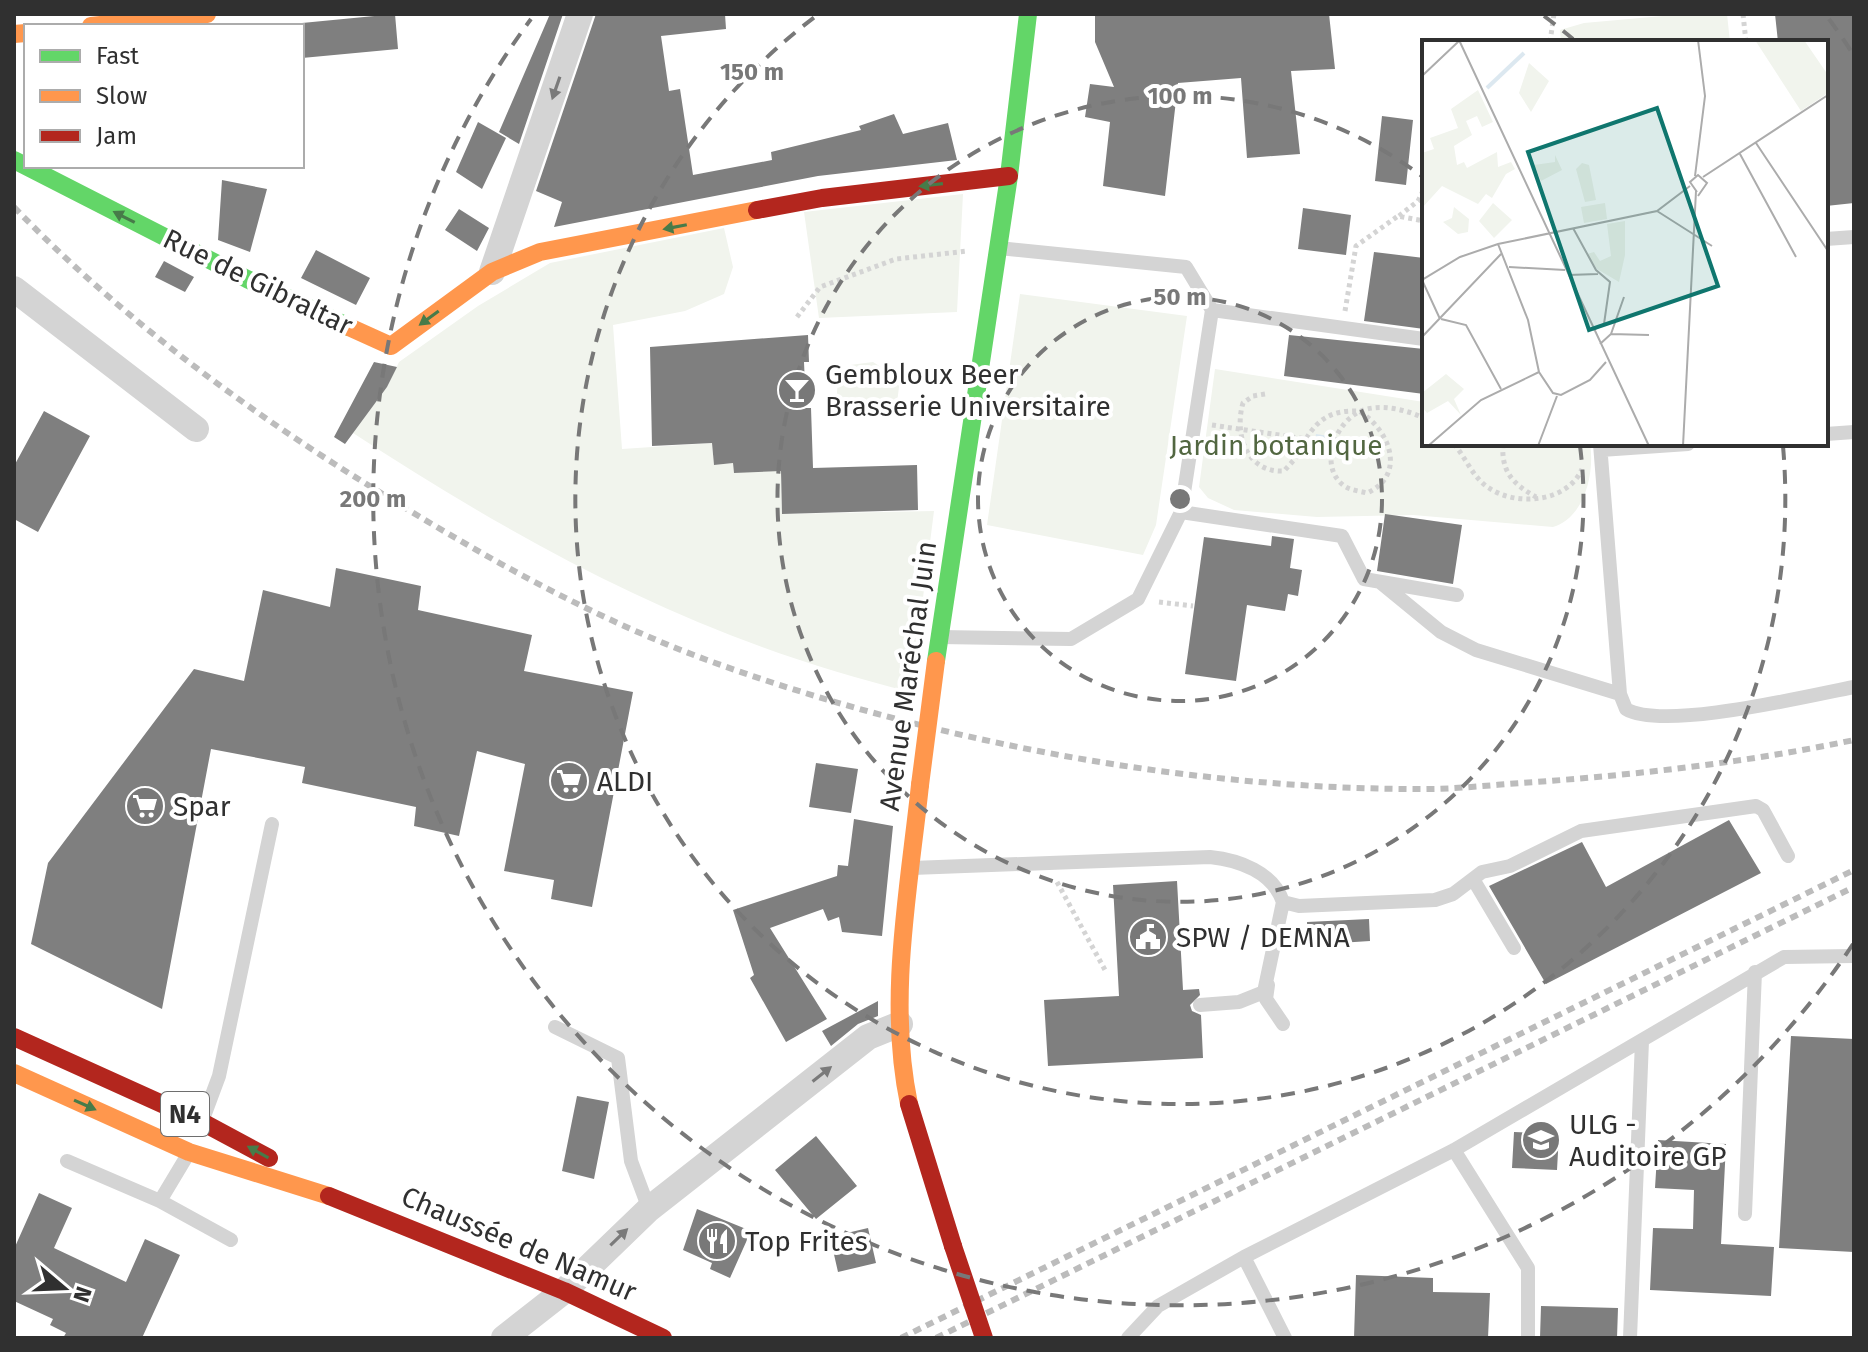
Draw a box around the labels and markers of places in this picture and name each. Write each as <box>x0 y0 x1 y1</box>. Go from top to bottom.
place label: Gembloux Beer Brasserie Universitaire <box>825 358 1111 423</box>
bar icon: Gembloux Beer Brasserie Universitaire <box>776 369 818 411</box>
centre of rings <box>1166 485 1194 513</box>
supermarket icon: ALDI <box>548 760 590 802</box>
place label: ALDI <box>597 765 653 798</box>
supermarket icon: Spar <box>124 785 166 827</box>
place label: Spar <box>173 790 231 823</box>
public building icon: SPW / DEMNA <box>1127 916 1169 958</box>
place label: SPW / DEMNA <box>1176 921 1350 954</box>
place label: ULG - Auditoire GP <box>1569 1108 1727 1173</box>
school or university icon: ULG - Auditoire GP <box>1520 1119 1562 1161</box>
restaurant icon: Top Frites <box>696 1220 738 1262</box>
place label: Top Frites <box>745 1225 868 1258</box>

